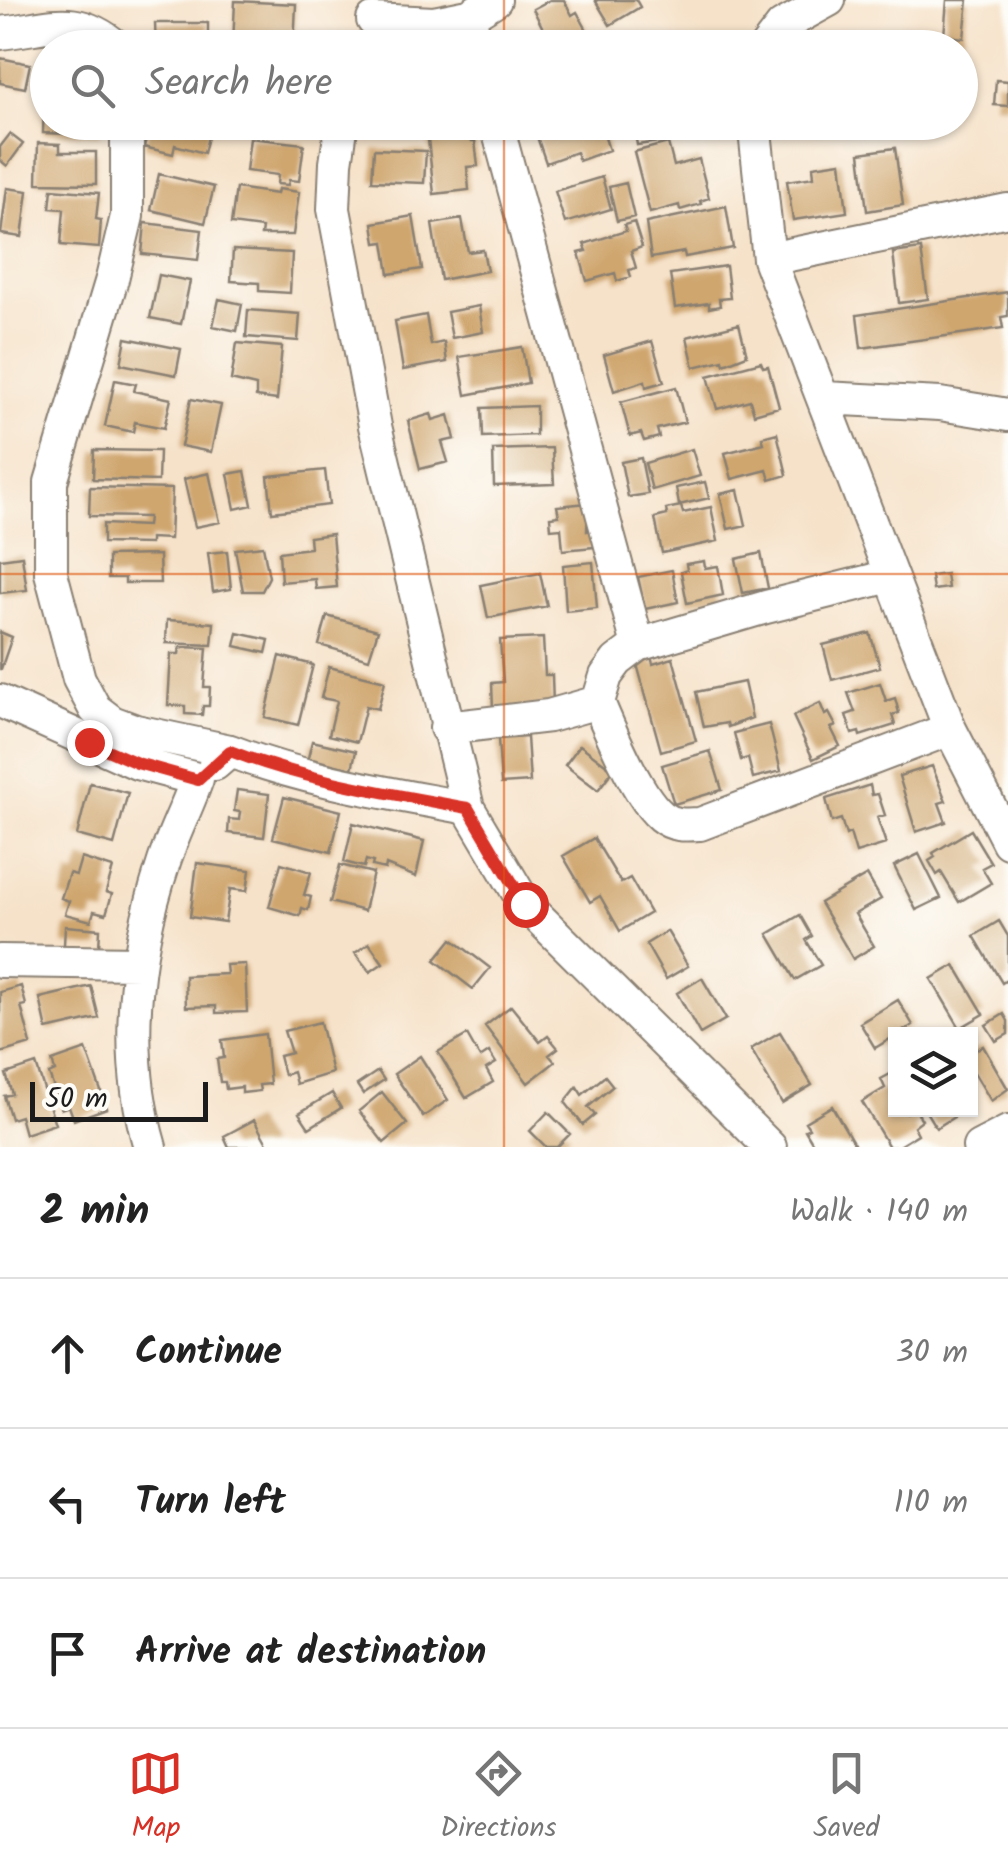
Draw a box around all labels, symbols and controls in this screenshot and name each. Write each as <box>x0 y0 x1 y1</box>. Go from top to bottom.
search box <box>30 30 978 140</box>
text: Search here <box>145 55 332 115</box>
icon: search <box>65 58 120 113</box>
route end <box>67 720 113 766</box>
route start <box>503 882 549 928</box>
map controls <box>888 1027 978 1117</box>
button: layers <box>888 1027 978 1117</box>
scale bar <box>30 1077 208 1122</box>
text: 50 m <box>45 1077 108 1122</box>
text: 2 min <box>40 1179 149 1246</box>
text: Walk · 140 m <box>790 1187 968 1238</box>
text: Continue <box>135 1323 282 1383</box>
icon: ahead <box>40 1326 95 1381</box>
text: 30 m <box>895 1328 968 1379</box>
text: Turn left <box>135 1473 286 1533</box>
icon: left <box>40 1476 95 1531</box>
text: 110 m <box>894 1478 968 1529</box>
text: Arrive at destination <box>135 1623 486 1683</box>
icon: arrive <box>40 1626 95 1681</box>
tab: Map <box>128 1746 183 1851</box>
tab: Directions <box>440 1746 556 1851</box>
tab: Saved <box>813 1746 880 1851</box>

